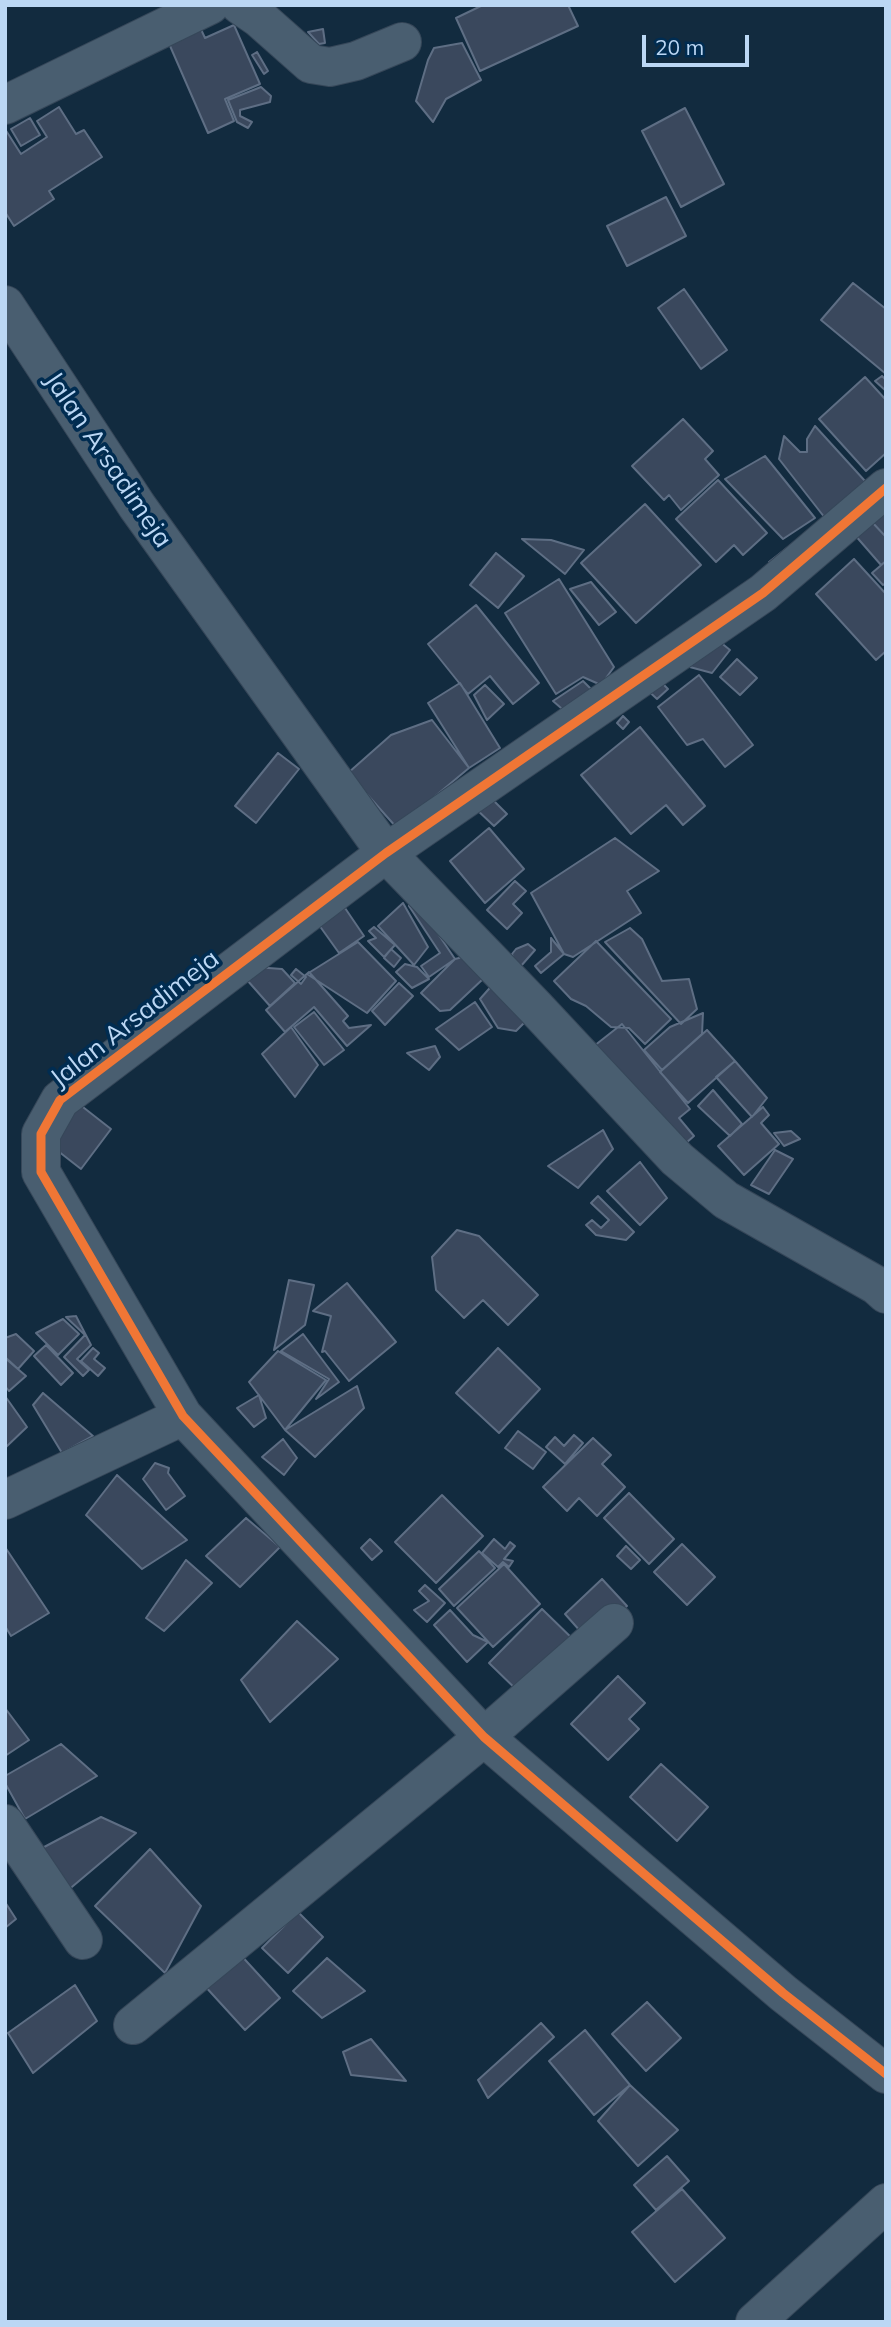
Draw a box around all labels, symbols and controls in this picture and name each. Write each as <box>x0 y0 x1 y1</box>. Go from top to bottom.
scale bar <box>646 21 753 65</box>
text: 20 m <box>655 34 704 60</box>
street label: Jalan Arsadimeja <box>38 366 178 554</box>
street label: Jalan Arsadimeja <box>44 943 226 1095</box>

